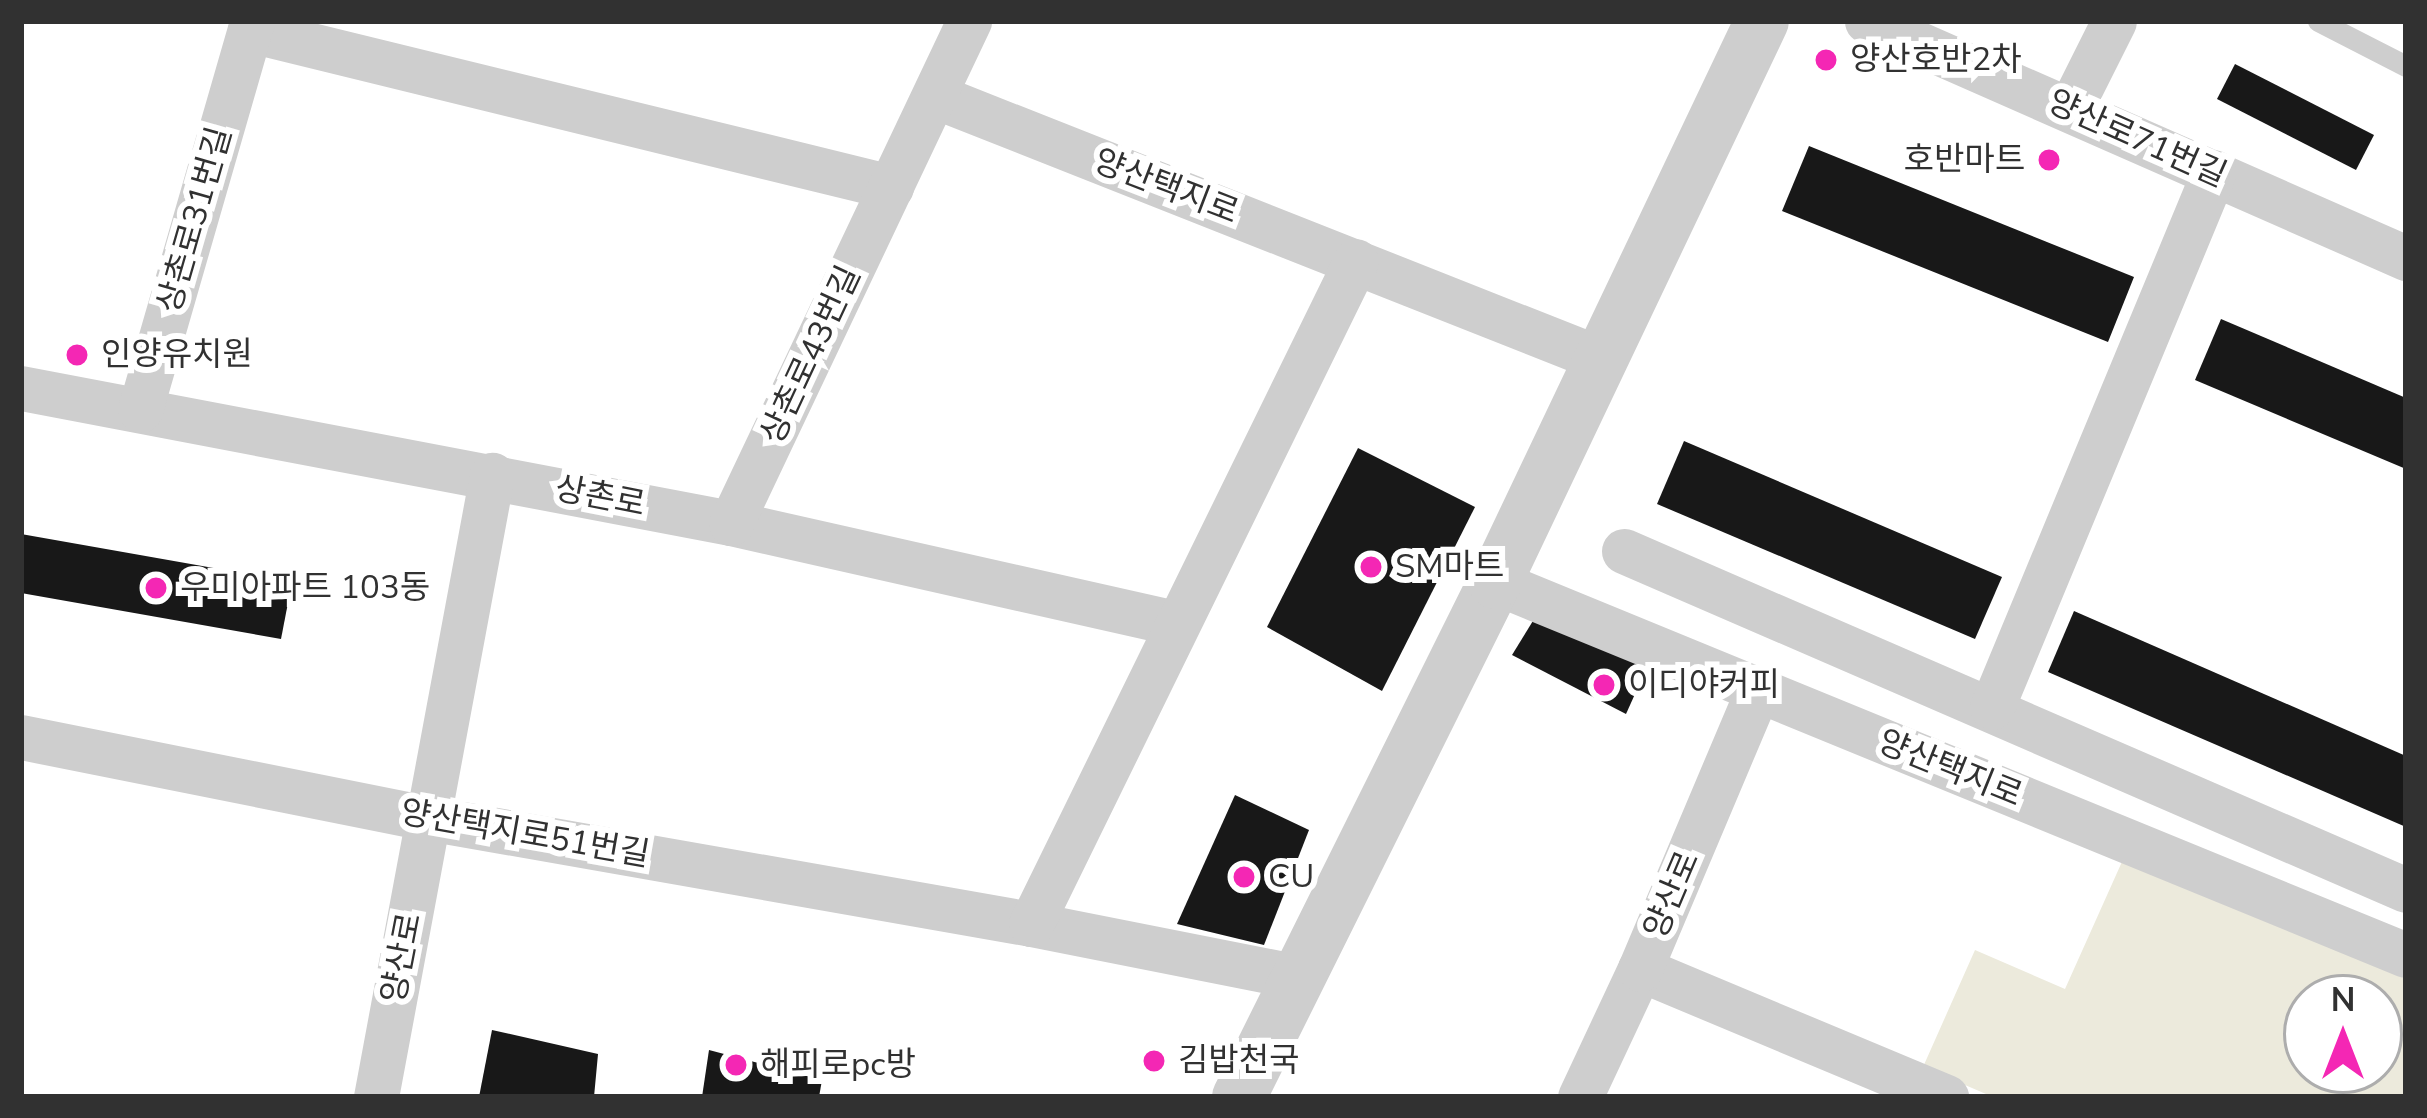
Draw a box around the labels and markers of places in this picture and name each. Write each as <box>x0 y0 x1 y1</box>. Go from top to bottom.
place label: 양산호반2차 <box>1850 40 2022 80</box>
marker: 양산호반2차 <box>1813 47 1839 73</box>
place label: 호반마트 <box>1904 140 2025 180</box>
marker: 호반마트 <box>2036 147 2062 173</box>
place label: 인양유치원 <box>101 335 253 375</box>
marker: 인양유치원 <box>64 342 90 368</box>
place label: SM마트 <box>1395 547 1504 587</box>
marker: SM마트 <box>1358 554 1384 580</box>
place label: 우미아파트 103동 <box>180 568 430 608</box>
marker: 우미아파트 103동 <box>143 575 169 601</box>
place label: 이디야커피 <box>1628 665 1780 705</box>
marker: 이디야커피 <box>1591 672 1617 698</box>
place label: CU <box>1268 857 1314 897</box>
marker: CU <box>1231 864 1257 890</box>
place label: 김밥천국 <box>1178 1041 1299 1081</box>
place label: 해피로pc방 <box>760 1045 916 1085</box>
marker: 김밥천국 <box>1141 1048 1167 1074</box>
marker: 해피로pc방 <box>723 1052 749 1078</box>

